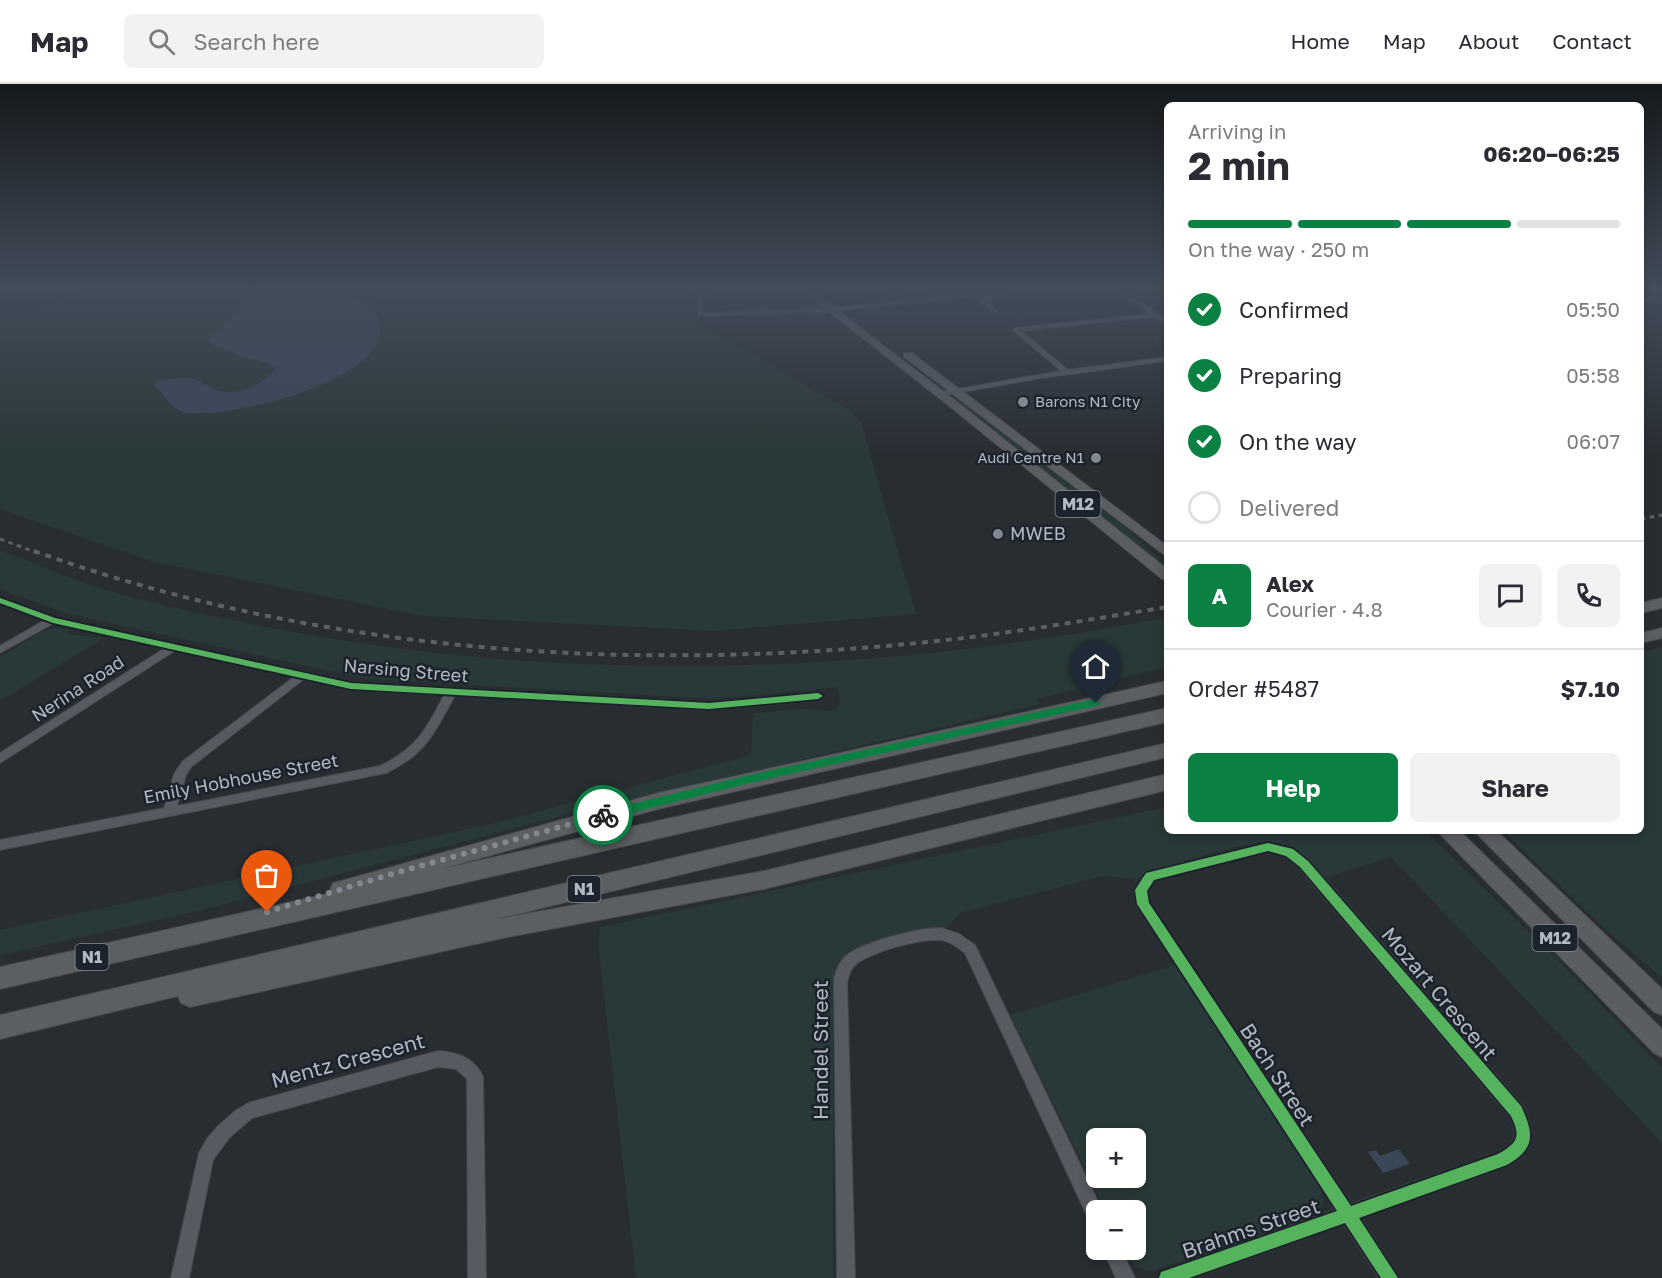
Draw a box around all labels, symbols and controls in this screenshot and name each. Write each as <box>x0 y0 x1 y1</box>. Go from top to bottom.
search box <box>124 14 544 68</box>
text: Map <box>30 25 88 58</box>
icon: search <box>145 25 178 58</box>
text: Search here <box>193 28 319 55</box>
text: Home <box>1290 28 1350 54</box>
text: Map <box>1383 28 1426 54</box>
text: About <box>1459 28 1519 54</box>
text: Contact <box>1552 28 1632 54</box>
text: Arriving in <box>1188 119 1286 143</box>
text: 06:20–06:25 <box>1483 140 1620 167</box>
text: 2 min <box>1188 142 1290 189</box>
text: On the way · 250 m <box>1188 237 1369 261</box>
icon: check <box>1188 293 1221 326</box>
text: Confirmed <box>1239 296 1349 323</box>
text: 05:50 <box>1566 297 1620 321</box>
icon: check <box>1188 359 1221 392</box>
text: Preparing <box>1239 362 1342 389</box>
text: 05:58 <box>1566 363 1620 387</box>
place label: Barons N1 City <box>1035 392 1141 410</box>
marker: Barons N1 City <box>1016 395 1030 409</box>
icon: check <box>1188 425 1221 458</box>
text: On the way <box>1239 428 1357 455</box>
text: 06:07 <box>1567 429 1620 453</box>
place label: Audi Centre N1 <box>977 448 1084 466</box>
marker: Audi Centre N1 <box>1089 451 1103 465</box>
road number: M12 <box>1056 491 1100 517</box>
text: Delivered <box>1239 494 1339 521</box>
place label: MWEB <box>1010 522 1066 544</box>
marker: MWEB <box>991 527 1005 541</box>
button: chat <box>1479 564 1542 627</box>
button: phone <box>1557 564 1620 627</box>
text: Alex <box>1266 570 1314 597</box>
text: A <box>1212 582 1227 609</box>
text: Courier · 4.8 <box>1266 597 1383 621</box>
pin <box>1070 641 1121 703</box>
street label: Nerina Road <box>27 650 128 726</box>
icon: home <box>1079 650 1112 683</box>
street label: Narsing Street <box>343 654 469 686</box>
text: Order #5487 <box>1188 675 1319 702</box>
text: $7.10 <box>1561 675 1620 702</box>
street label: Emily Hobhouse Street <box>142 748 340 808</box>
button: Help <box>1188 753 1398 822</box>
button: Share <box>1410 753 1620 822</box>
courier <box>573 785 633 845</box>
icon: bike <box>587 799 620 832</box>
pin <box>241 850 292 912</box>
icon: bag <box>250 859 283 892</box>
road number: N1 <box>568 876 600 902</box>
street label: Mozart Crescent <box>1377 921 1503 1065</box>
road number: M12 <box>1532 925 1578 951</box>
road number: N1 <box>76 944 109 970</box>
street label: Handel Street <box>807 980 833 1120</box>
street label: Bach Street <box>1235 1018 1321 1131</box>
street label: Mentz Crescent <box>268 1027 427 1093</box>
map controls <box>1086 1128 1146 1260</box>
button: + <box>1086 1128 1146 1188</box>
street label: Brahms Street <box>1178 1192 1323 1264</box>
button: − <box>1086 1200 1146 1260</box>

